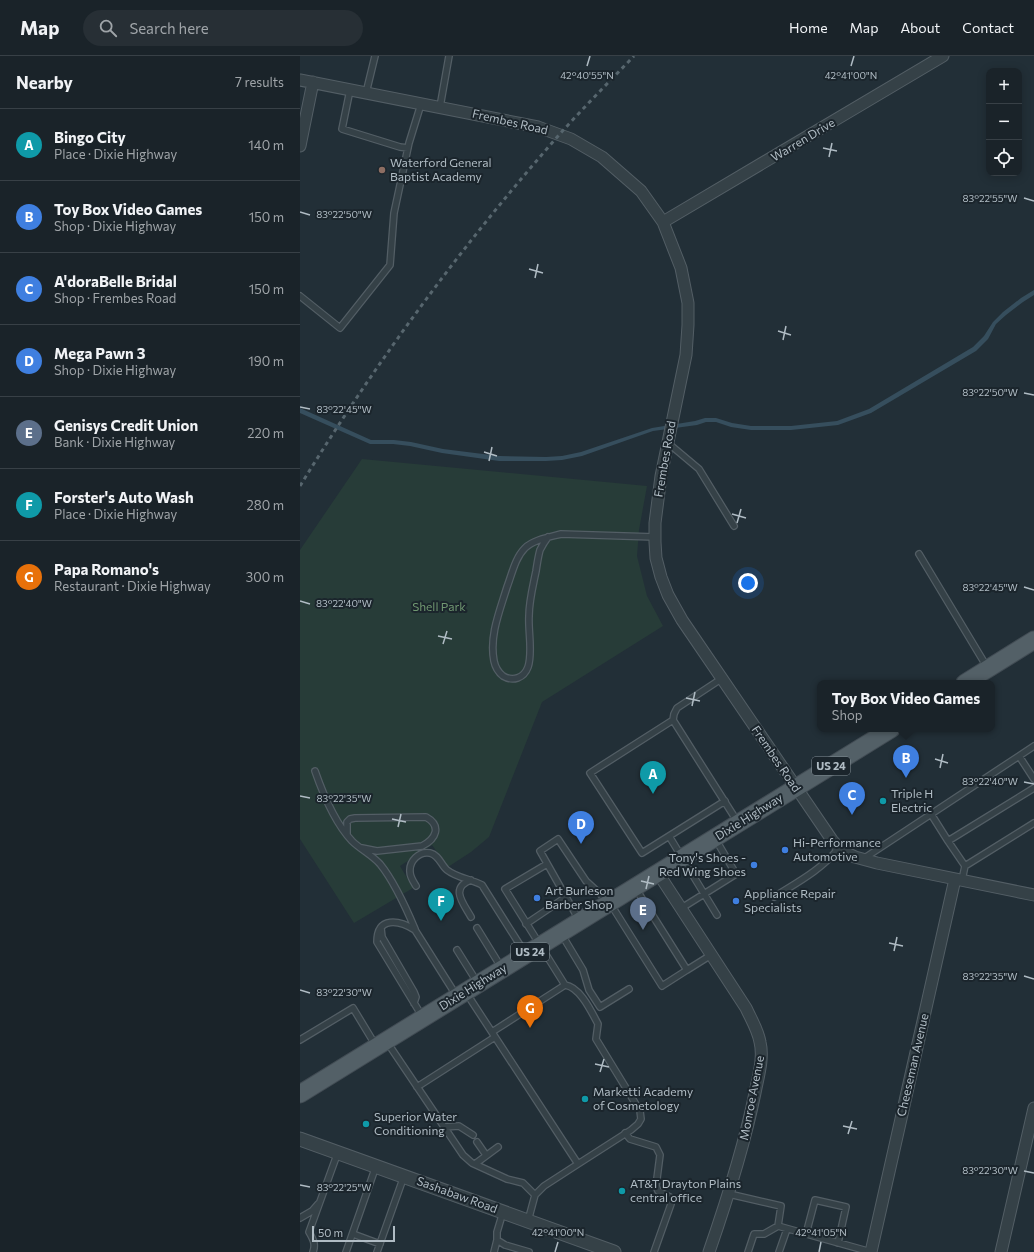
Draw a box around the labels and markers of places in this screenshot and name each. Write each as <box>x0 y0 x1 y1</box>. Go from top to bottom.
place label: Waterford General Baptist Academy <box>390 155 492 183</box>
marker: Waterford General Baptist Academy <box>377 165 387 175</box>
pin: B <box>893 745 919 778</box>
pin: A <box>640 761 666 794</box>
pin: C <box>839 782 865 815</box>
place label: Triple H Electric <box>891 786 933 814</box>
marker: Triple H Electric <box>878 796 888 806</box>
pin: D <box>568 811 594 844</box>
place label: Hi-Performance Automotive <box>793 835 881 863</box>
marker: Hi-Performance Automotive <box>780 845 790 855</box>
place label: Tony's Shoes - Red Wing Shoes <box>659 850 746 878</box>
marker: Tony's Shoes - Red Wing Shoes <box>749 860 759 870</box>
place label: Art Burleson Barber Shop <box>545 883 613 911</box>
place label: Appliance Repair Specialists <box>744 886 836 914</box>
pin: F <box>428 888 454 921</box>
marker: Art Burleson Barber Shop <box>532 893 542 903</box>
marker: Appliance Repair Specialists <box>731 896 741 906</box>
pin: E <box>630 897 656 930</box>
pin: G <box>517 995 543 1028</box>
place label: Marketti Academy of Cosmetology <box>593 1084 693 1112</box>
marker: Marketti Academy of Cosmetology <box>580 1094 590 1104</box>
place label: Superior Water Conditioning <box>374 1109 457 1137</box>
marker: Superior Water Conditioning <box>361 1119 371 1129</box>
place label: AT&T Drayton Plains central office <box>630 1176 741 1204</box>
marker: AT&T Drayton Plains central office <box>617 1186 627 1196</box>

